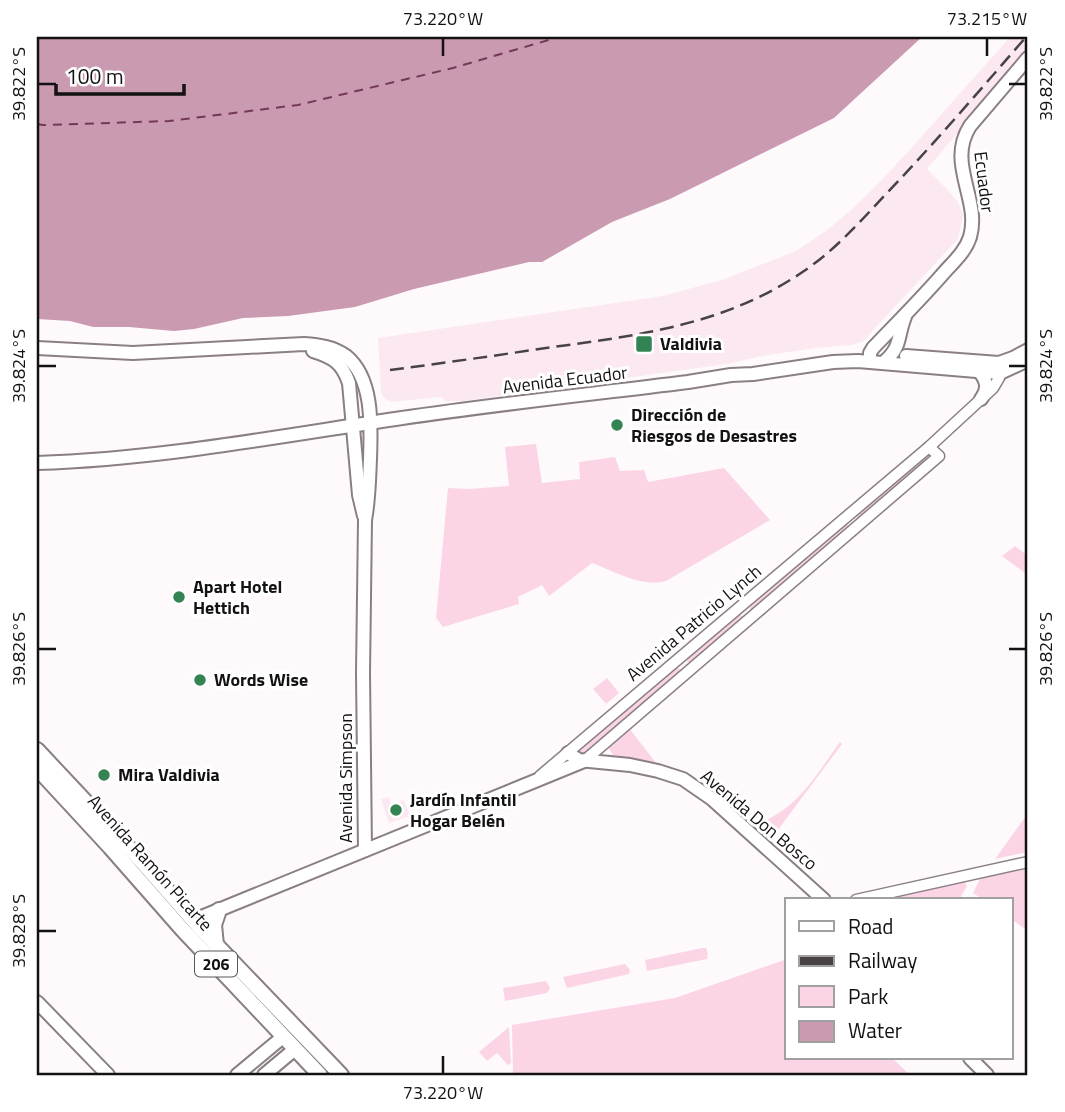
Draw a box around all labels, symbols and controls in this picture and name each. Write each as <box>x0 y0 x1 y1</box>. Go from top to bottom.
text: 73.220°W <box>403 5 483 32</box>
text: 73.215°W <box>947 5 1027 32</box>
text: 39.822°S <box>5 47 32 121</box>
text: 39.822°S <box>1032 47 1059 121</box>
scale bar <box>56 52 184 96</box>
text: 100 m <box>66 60 123 92</box>
street label: Ecuador <box>967 150 1002 214</box>
text: 39.824°S <box>5 329 32 403</box>
text: 39.824°S <box>1032 329 1059 403</box>
place label: Valdivia <box>660 330 722 357</box>
marker: Valdivia <box>634 334 654 354</box>
street label: Avenida Ecuador <box>501 358 629 401</box>
place label: Dirección de Riesgos de Desastres <box>631 401 797 449</box>
marker: Dirección de Riesgos de Desastres <box>609 417 625 433</box>
street label: Avenida Patricio Lynch <box>620 558 767 687</box>
place label: Apart Hotel Hettich <box>193 573 282 621</box>
marker: Apart Hotel Hettich <box>171 589 187 605</box>
text: 39.826°S <box>5 612 32 686</box>
text: 39.826°S <box>1032 612 1059 686</box>
place label: Words Wise <box>214 666 308 693</box>
marker: Words Wise <box>192 672 208 688</box>
street label: Avenida Simpson <box>332 713 359 843</box>
place label: Mira Valdivia <box>118 761 220 788</box>
street label: Avenida Don Bosco <box>695 763 824 877</box>
marker: Mira Valdivia <box>96 767 112 783</box>
place label: Jardín Infantil Hogar Belén <box>410 786 517 834</box>
street label: Avenida Ramón Picarte <box>82 788 219 937</box>
marker: Jardín Infantil Hogar Belén <box>388 802 404 818</box>
text: 39.828°S <box>5 894 32 968</box>
legend <box>785 898 1012 1060</box>
text: Road <box>848 910 893 942</box>
text: Railway <box>848 944 917 976</box>
road number: 206 <box>195 952 237 976</box>
text: Park <box>848 980 888 1012</box>
text: Water <box>848 1014 902 1046</box>
text: 73.220°W <box>403 1079 483 1106</box>

